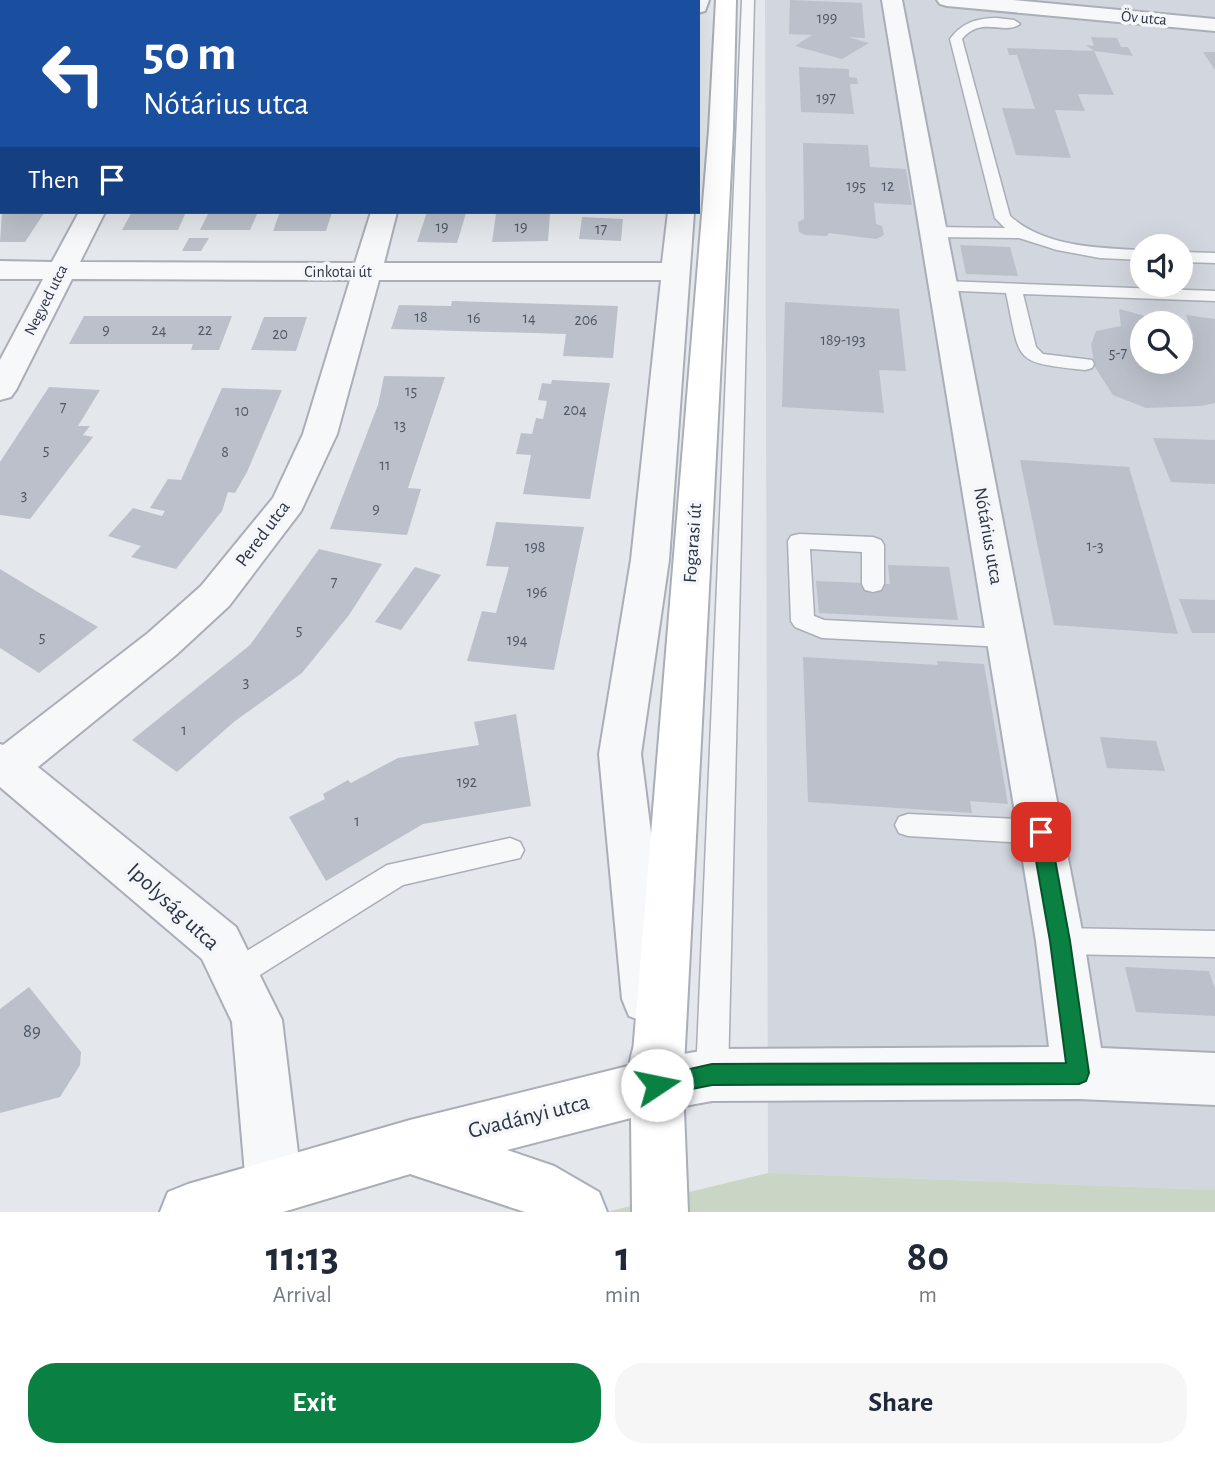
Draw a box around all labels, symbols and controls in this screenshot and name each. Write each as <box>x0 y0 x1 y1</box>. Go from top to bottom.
street label: Öv utca <box>1120 6 1168 28</box>
house number: 199 <box>817 10 837 26</box>
icon: left <box>28 28 119 119</box>
text: 50 m <box>143 30 237 79</box>
text: Nótárius utca <box>143 88 309 120</box>
house number: 197 <box>816 90 836 106</box>
icon: arrive <box>93 161 131 199</box>
text: Then <box>28 167 79 193</box>
house number: 195 <box>846 178 866 194</box>
house number: 12 <box>882 178 894 194</box>
house number: 19 <box>435 219 449 235</box>
house number: 19 <box>514 219 528 235</box>
house number: 17 <box>595 221 607 237</box>
map controls <box>1130 234 1193 374</box>
button: sound <box>1130 234 1193 297</box>
street label: Negyed utca <box>21 262 71 338</box>
street label: Cinkotai út <box>304 264 372 280</box>
house number: 18 <box>414 309 428 325</box>
house number: 16 <box>467 310 481 326</box>
house number: 14 <box>522 310 536 326</box>
button: search <box>1130 311 1193 374</box>
house number: 206 <box>574 312 598 328</box>
house number: 9 <box>102 322 110 338</box>
house number: 24 <box>152 322 167 338</box>
house number: 22 <box>198 322 212 338</box>
house number: 20 <box>272 326 288 342</box>
house number: 189-193 <box>820 332 866 348</box>
house number: 5-7 <box>1109 345 1127 361</box>
house number: 15 <box>405 383 417 399</box>
house number: 7 <box>60 399 67 415</box>
house number: 204 <box>563 402 587 418</box>
house number: 10 <box>235 403 249 419</box>
house number: 13 <box>394 417 406 433</box>
house number: 5 <box>43 442 49 458</box>
house number: 8 <box>221 444 229 460</box>
house number: 11 <box>379 457 391 473</box>
street label: Nótárius utca <box>970 486 1006 586</box>
house number: 3 <box>21 487 27 503</box>
street label: Pered utca <box>232 497 294 571</box>
house number: 9 <box>372 501 380 517</box>
street label: Fogarasi út <box>681 503 705 583</box>
house number: 1-3 <box>1086 538 1104 554</box>
house number: 198 <box>525 539 545 555</box>
house number: 7 <box>331 574 338 590</box>
house number: 196 <box>527 584 547 600</box>
house number: 5 <box>296 622 302 638</box>
house number: 5 <box>39 629 45 645</box>
house number: 194 <box>507 632 528 648</box>
house number: 3 <box>243 674 249 690</box>
house number: 1 <box>181 722 187 738</box>
house number: 192 <box>457 774 477 790</box>
pin <box>1011 802 1071 862</box>
house number: 1 <box>354 813 360 829</box>
icon: arrive <box>1022 813 1060 851</box>
street label: Ipolyság utca <box>122 859 224 955</box>
house number: 89 <box>23 1022 41 1041</box>
position arrow <box>620 1048 694 1122</box>
street label: Gvadányi utca <box>466 1091 592 1143</box>
text: 11:13 <box>266 1236 339 1278</box>
text: 1 <box>615 1236 630 1278</box>
text: 80 <box>907 1236 949 1278</box>
text: Arrival <box>273 1284 332 1307</box>
text: min <box>605 1284 641 1307</box>
text: m <box>919 1284 937 1307</box>
button: Exit <box>28 1363 601 1443</box>
button: Share <box>615 1363 1187 1443</box>

